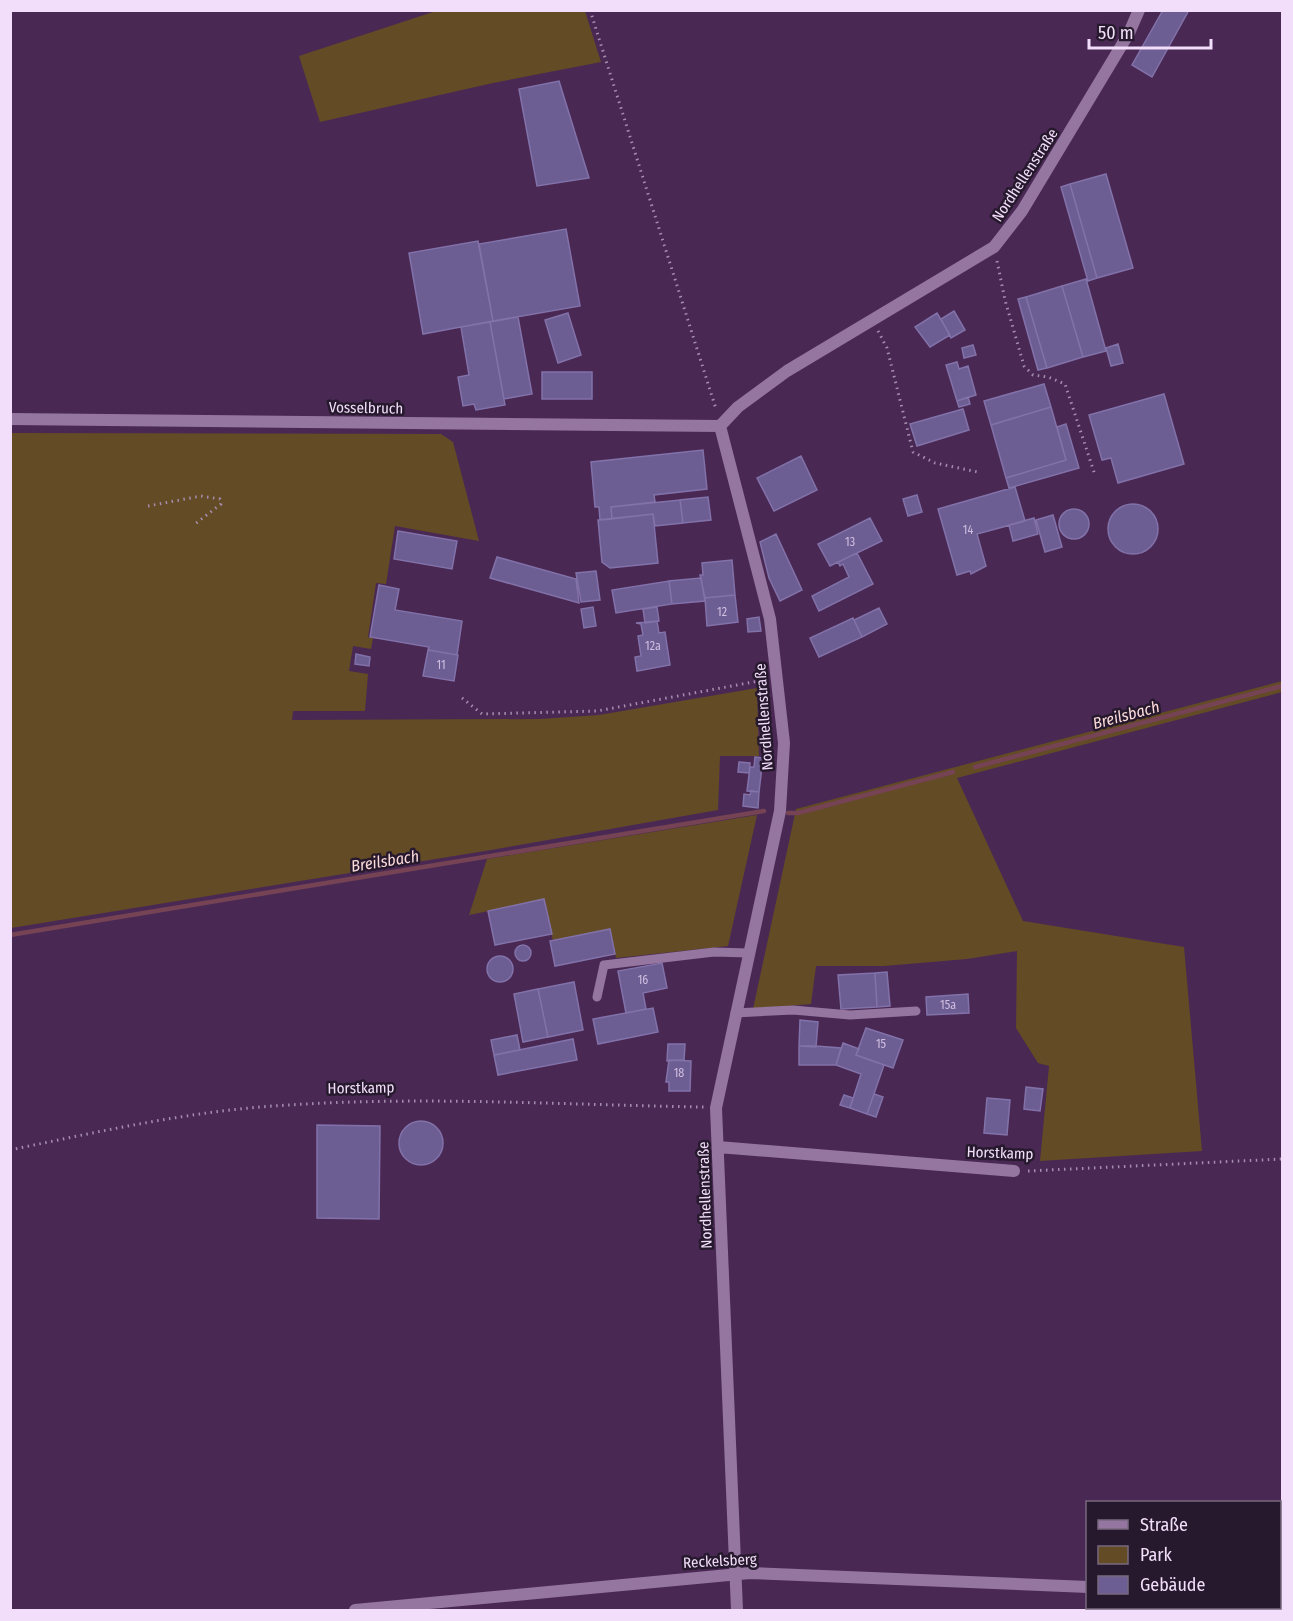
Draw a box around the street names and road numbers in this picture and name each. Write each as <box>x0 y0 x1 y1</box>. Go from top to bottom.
street label: Nordhellenstraße <box>988 125 1062 225</box>
street label: Vosselbruch <box>329 398 403 418</box>
street label: Nordhellenstraße <box>751 663 777 771</box>
street label: Horstkamp <box>327 1078 395 1098</box>
street label: Nordhellenstraße <box>694 1141 716 1249</box>
street label: Horstkamp <box>966 1143 1034 1163</box>
street label: Reckelsberg <box>683 1550 757 1572</box>

